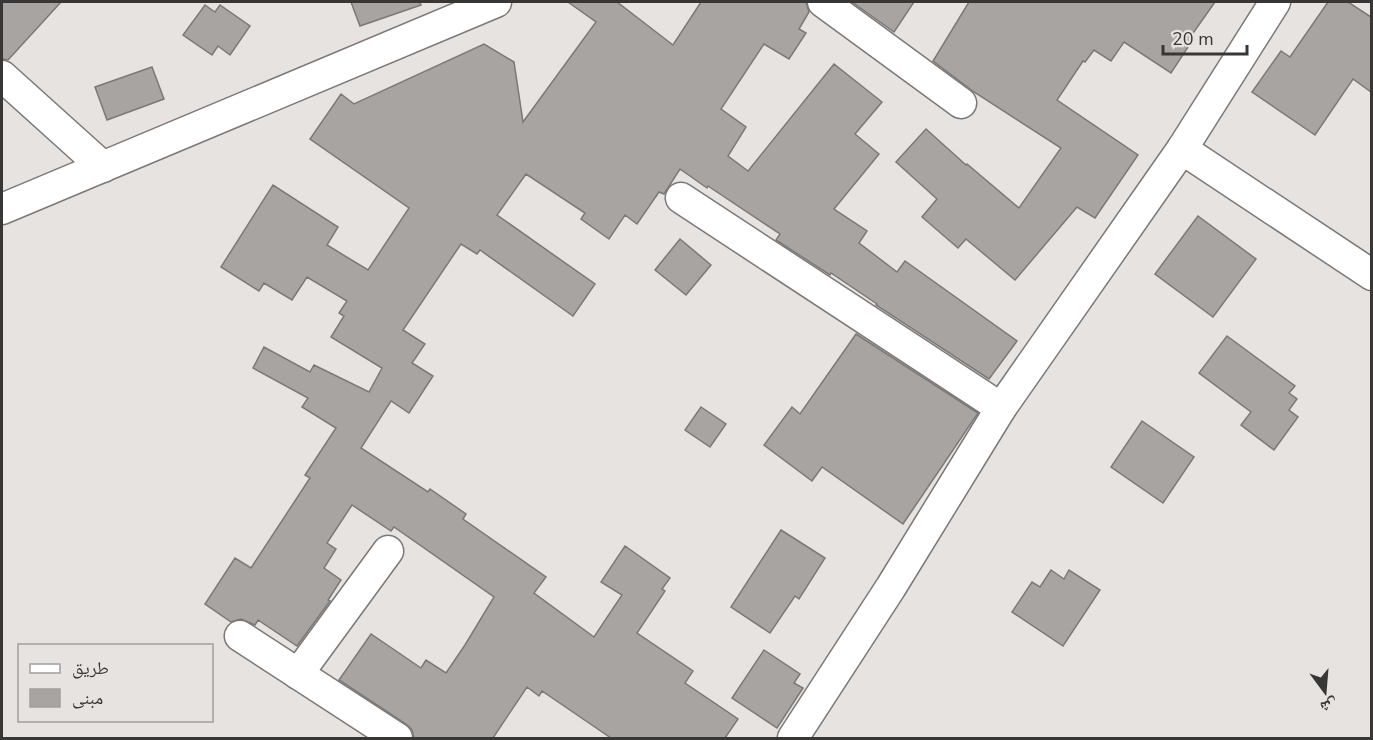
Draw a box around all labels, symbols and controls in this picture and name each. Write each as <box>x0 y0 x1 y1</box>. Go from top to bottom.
scale bar <box>1163 18 1247 56</box>
text: 20 m <box>1172 27 1214 51</box>
legend <box>18 644 213 722</box>
text: طريق <box>72 656 109 680</box>
north arrow <box>1295 662 1355 722</box>
text: مبنى <box>72 686 103 710</box>
text: ش <box>1318 693 1340 718</box>

